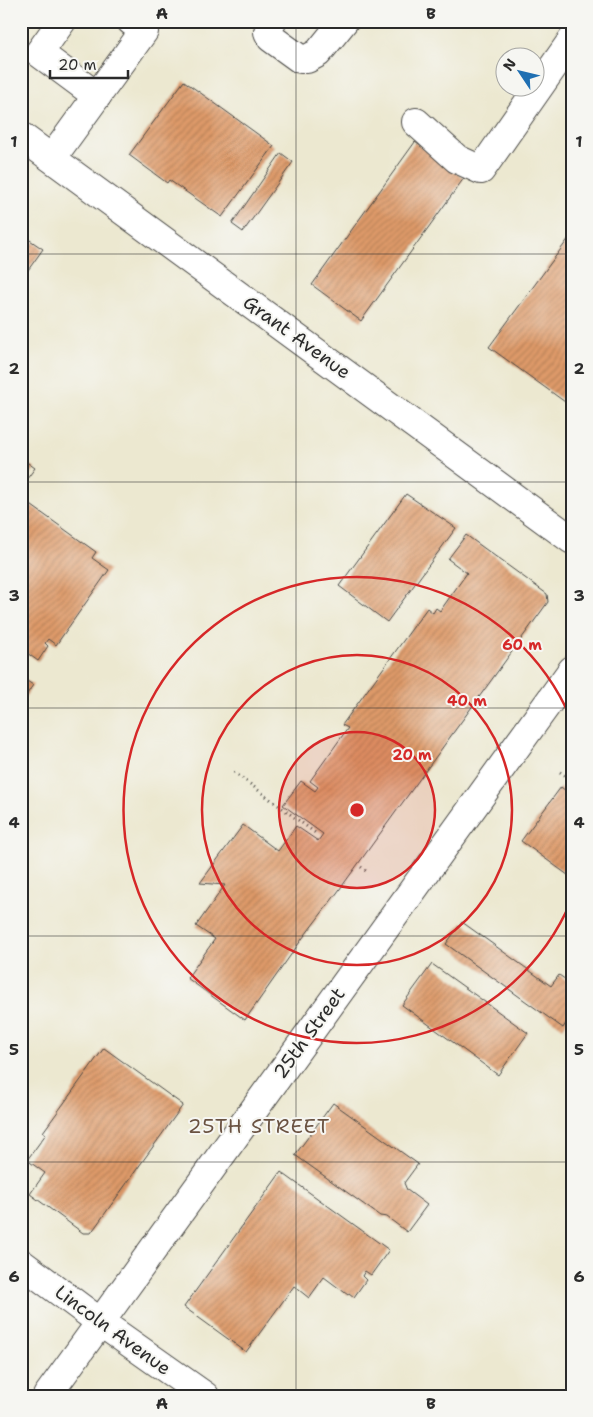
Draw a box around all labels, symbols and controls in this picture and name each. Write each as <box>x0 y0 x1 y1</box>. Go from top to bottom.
text: A <box>156 3 168 24</box>
text: B <box>426 3 436 24</box>
scale bar <box>50 48 128 80</box>
north arrow <box>496 48 546 98</box>
text: 20 m <box>58 55 97 75</box>
text: N <box>499 55 520 74</box>
text: 1 <box>10 131 18 152</box>
text: 1 <box>575 131 583 152</box>
street label: Grant Avenue <box>238 290 356 384</box>
text: 2 <box>8 358 20 379</box>
text: 2 <box>573 358 585 379</box>
text: 3 <box>8 585 20 606</box>
text: 3 <box>573 585 585 606</box>
text: 60 m <box>502 635 542 655</box>
text: 40 m <box>447 691 487 711</box>
text: 20 m <box>392 745 432 765</box>
centre of rings <box>348 801 366 819</box>
text: 4 <box>8 812 20 833</box>
text: 4 <box>573 812 585 833</box>
street label: 25th Street <box>268 982 350 1084</box>
text: 5 <box>9 1039 19 1060</box>
text: 5 <box>574 1039 584 1060</box>
district label: 25TH STREET <box>188 1113 330 1139</box>
text: 6 <box>8 1266 20 1287</box>
text: 6 <box>573 1266 585 1287</box>
street label: Lincoln Avenue <box>50 1279 176 1381</box>
text: A <box>156 1393 168 1414</box>
text: B <box>426 1393 436 1414</box>

